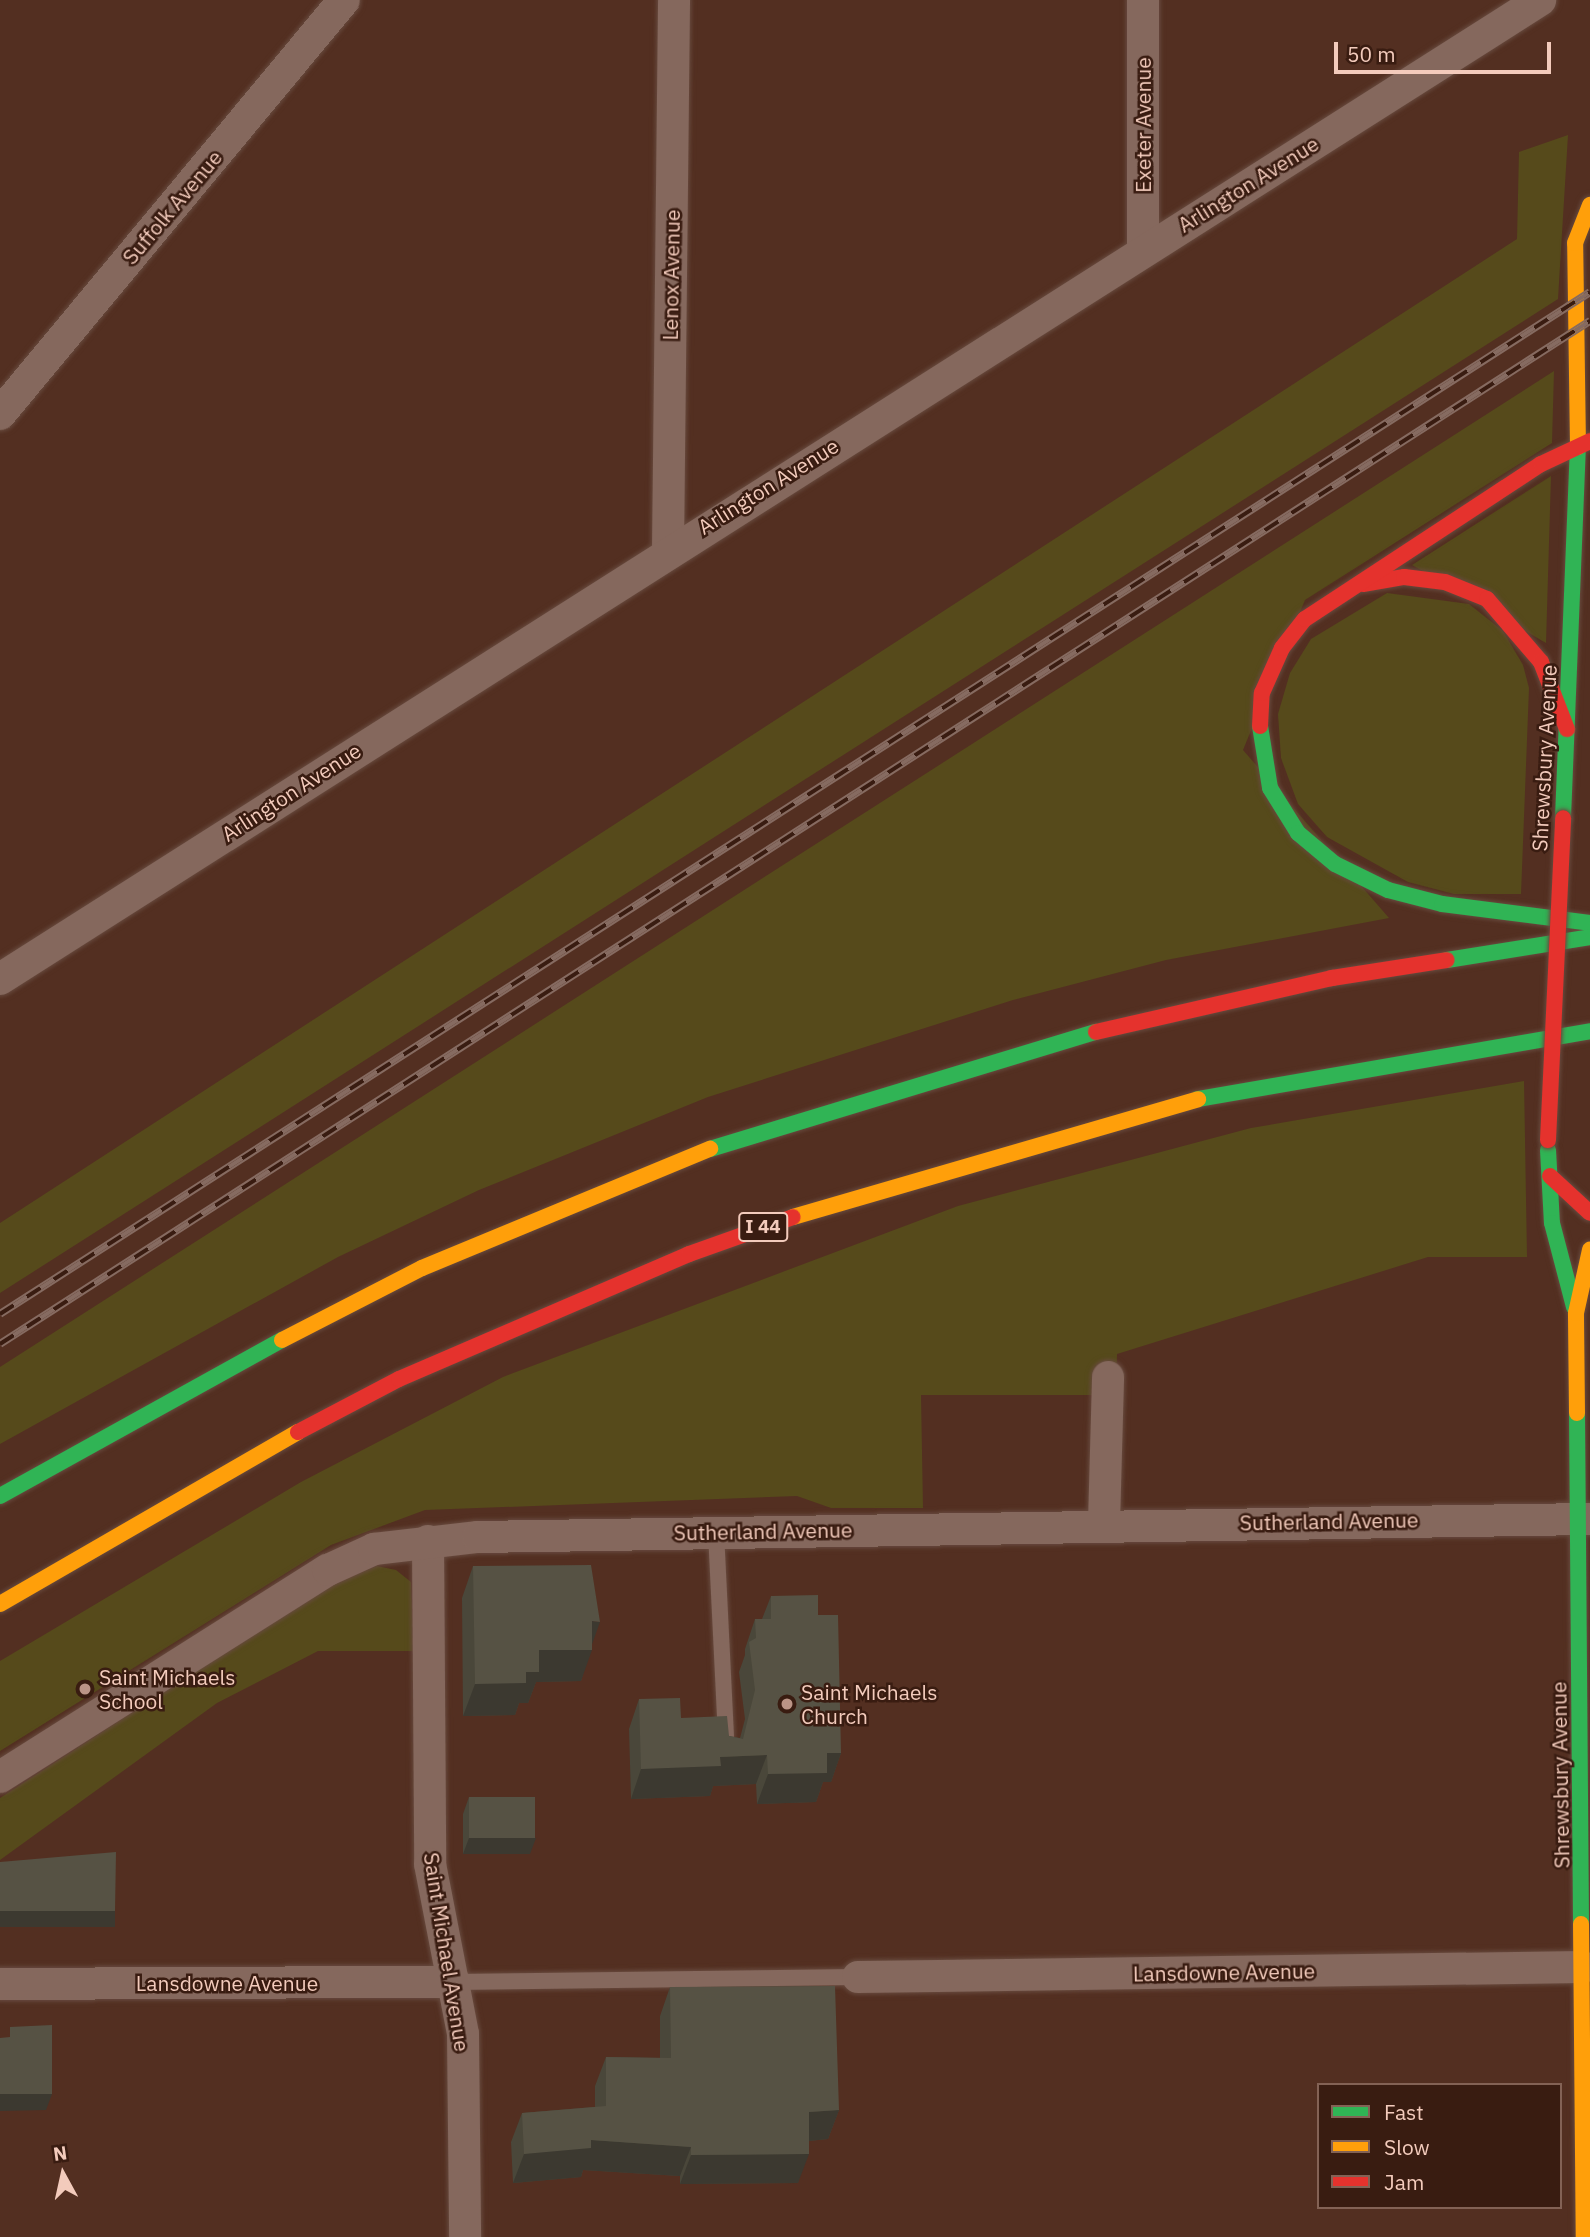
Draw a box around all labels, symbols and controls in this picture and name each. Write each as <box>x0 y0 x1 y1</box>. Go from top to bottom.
scale bar <box>1338 28 1555 72</box>
text: 50 m <box>1347 40 1396 68</box>
street label: Exeter Avenue <box>1130 57 1156 193</box>
street label: Arlington Avenue <box>1173 131 1323 237</box>
street label: Suffolk Avenue <box>117 145 227 269</box>
street label: Lenox Avenue <box>657 209 685 341</box>
street label: Arlington Avenue <box>693 433 843 539</box>
street label: Shrewsbury Avenue <box>1527 664 1561 852</box>
street label: Arlington Avenue <box>217 738 365 846</box>
road number: I 44 <box>737 1212 789 1242</box>
street label: Sutherland Avenue <box>1239 1507 1419 1535</box>
street label: Sutherland Avenue <box>673 1517 853 1545</box>
place label: Saint Michaels School <box>99 1664 235 1714</box>
place label: Saint Michaels Church <box>801 1679 937 1729</box>
marker: Saint Michaels School <box>77 1681 93 1697</box>
street label: Shrewsbury Avenue <box>1546 1681 1574 1869</box>
marker: Saint Michaels Church <box>779 1696 795 1712</box>
street label: Saint Michael Avenue <box>419 1851 475 2053</box>
street label: Lansdowne Avenue <box>1133 1958 1315 1986</box>
street label: Lansdowne Avenue <box>136 1970 318 1996</box>
legend <box>1317 2083 1562 2209</box>
text: Fast <box>1384 2098 1424 2126</box>
text: Slow <box>1384 2133 1430 2161</box>
north arrow <box>28 2139 98 2209</box>
text: N <box>52 2140 69 2166</box>
text: Jam <box>1384 2168 1424 2196</box>

